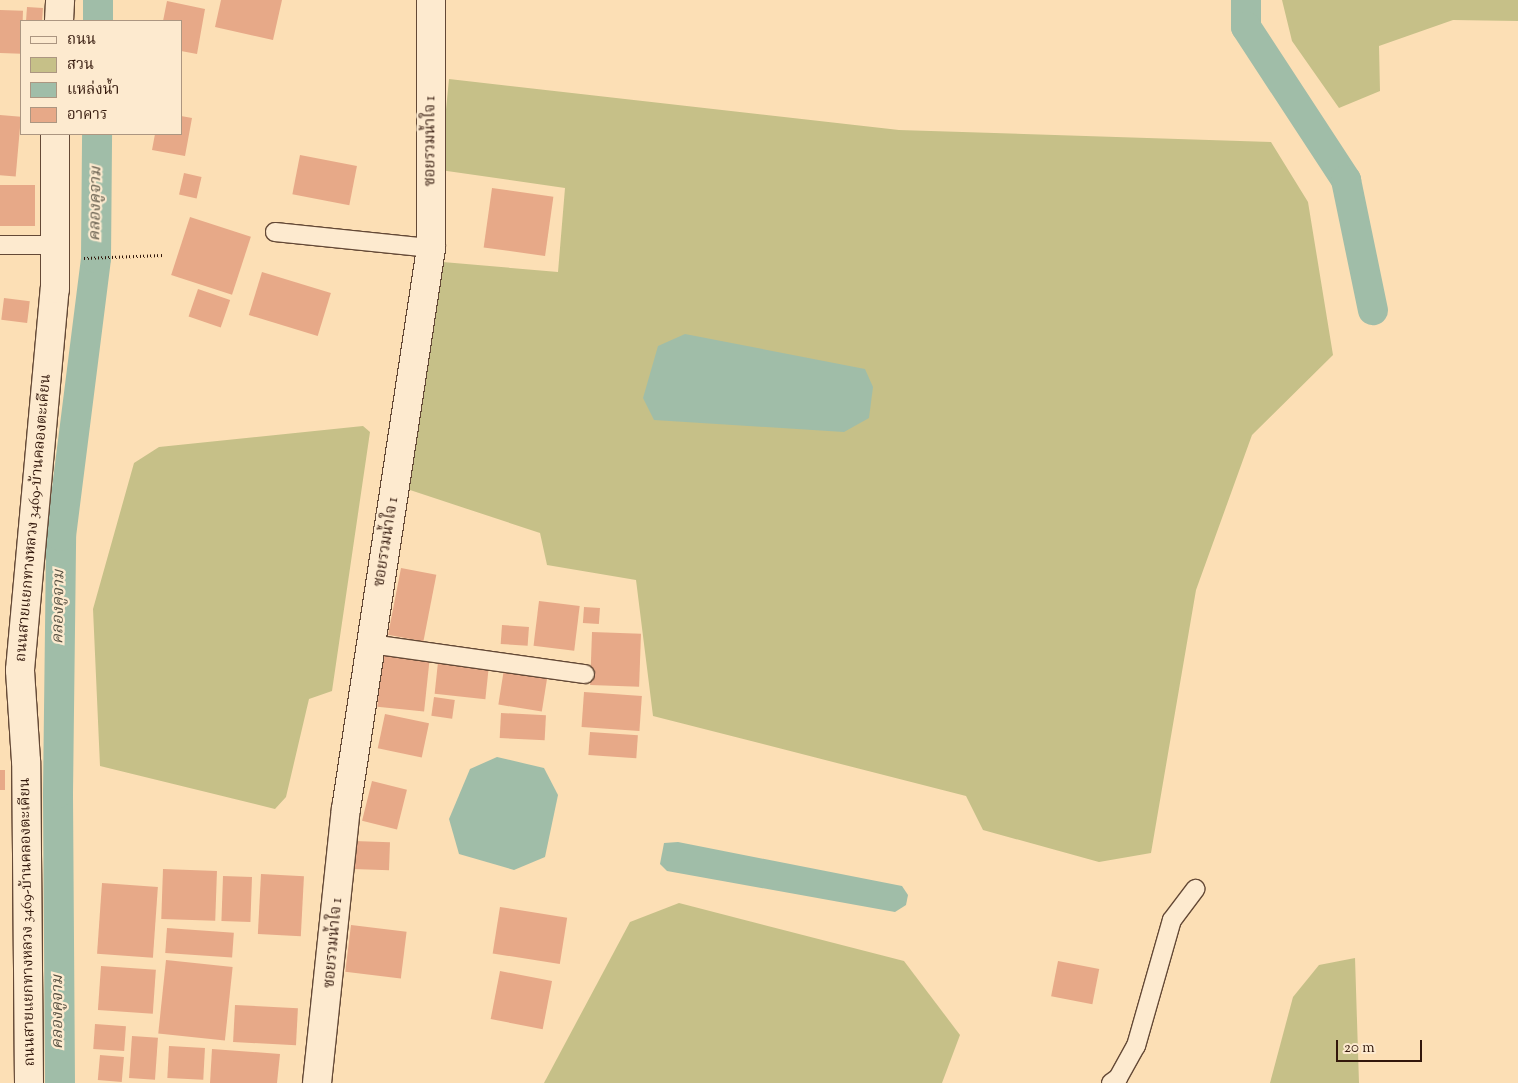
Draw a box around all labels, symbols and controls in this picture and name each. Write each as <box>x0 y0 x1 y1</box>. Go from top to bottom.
legend <box>20 20 182 135</box>
text: ถนน <box>67 30 96 51</box>
text: สวน <box>67 55 94 76</box>
text: แหล่งน้ำ <box>67 80 119 101</box>
street label: ซอยรวมน้ำใจ 1 <box>422 96 440 186</box>
text: อาคาร <box>67 105 107 126</box>
water label: คลองคูจาม <box>87 167 107 241</box>
street label: ถนนสายแยกทางหลวง 3469-บ้านคลองตะเคียน <box>12 373 56 663</box>
street label: ซอยรวมน้ำใจ 1 <box>371 496 403 588</box>
water label: คลองคูจาม <box>50 570 70 644</box>
street label: ถนนสายแยกทางหลวง 3469-บ้านคลองตะเคียน <box>16 777 40 1067</box>
street label: ซอยรวมน้ำใจ 1 <box>321 897 347 989</box>
water label: คลองคูจาม <box>49 975 69 1049</box>
scale bar <box>1338 1030 1424 1062</box>
text: 20 m <box>1344 1038 1375 1059</box>

